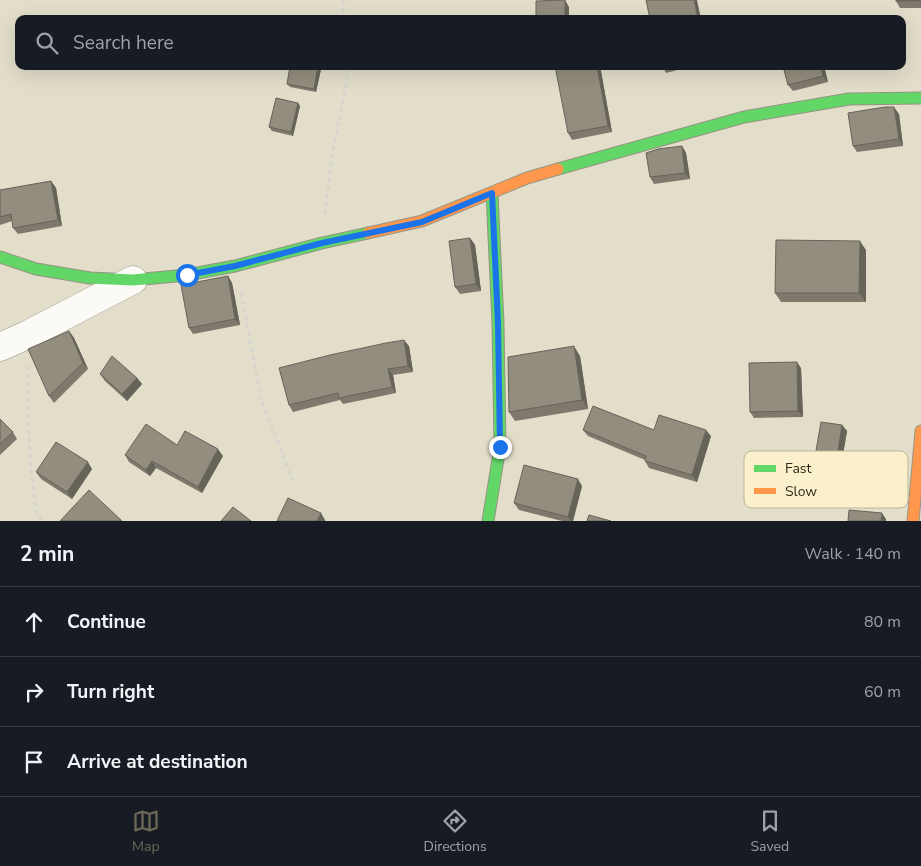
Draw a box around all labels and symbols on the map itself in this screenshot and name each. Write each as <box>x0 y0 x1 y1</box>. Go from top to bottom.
route start <box>176 264 199 287</box>
route end <box>489 436 512 459</box>
legend <box>744 451 908 508</box>
text: Fast <box>785 459 811 478</box>
text: Slow <box>785 482 817 501</box>

